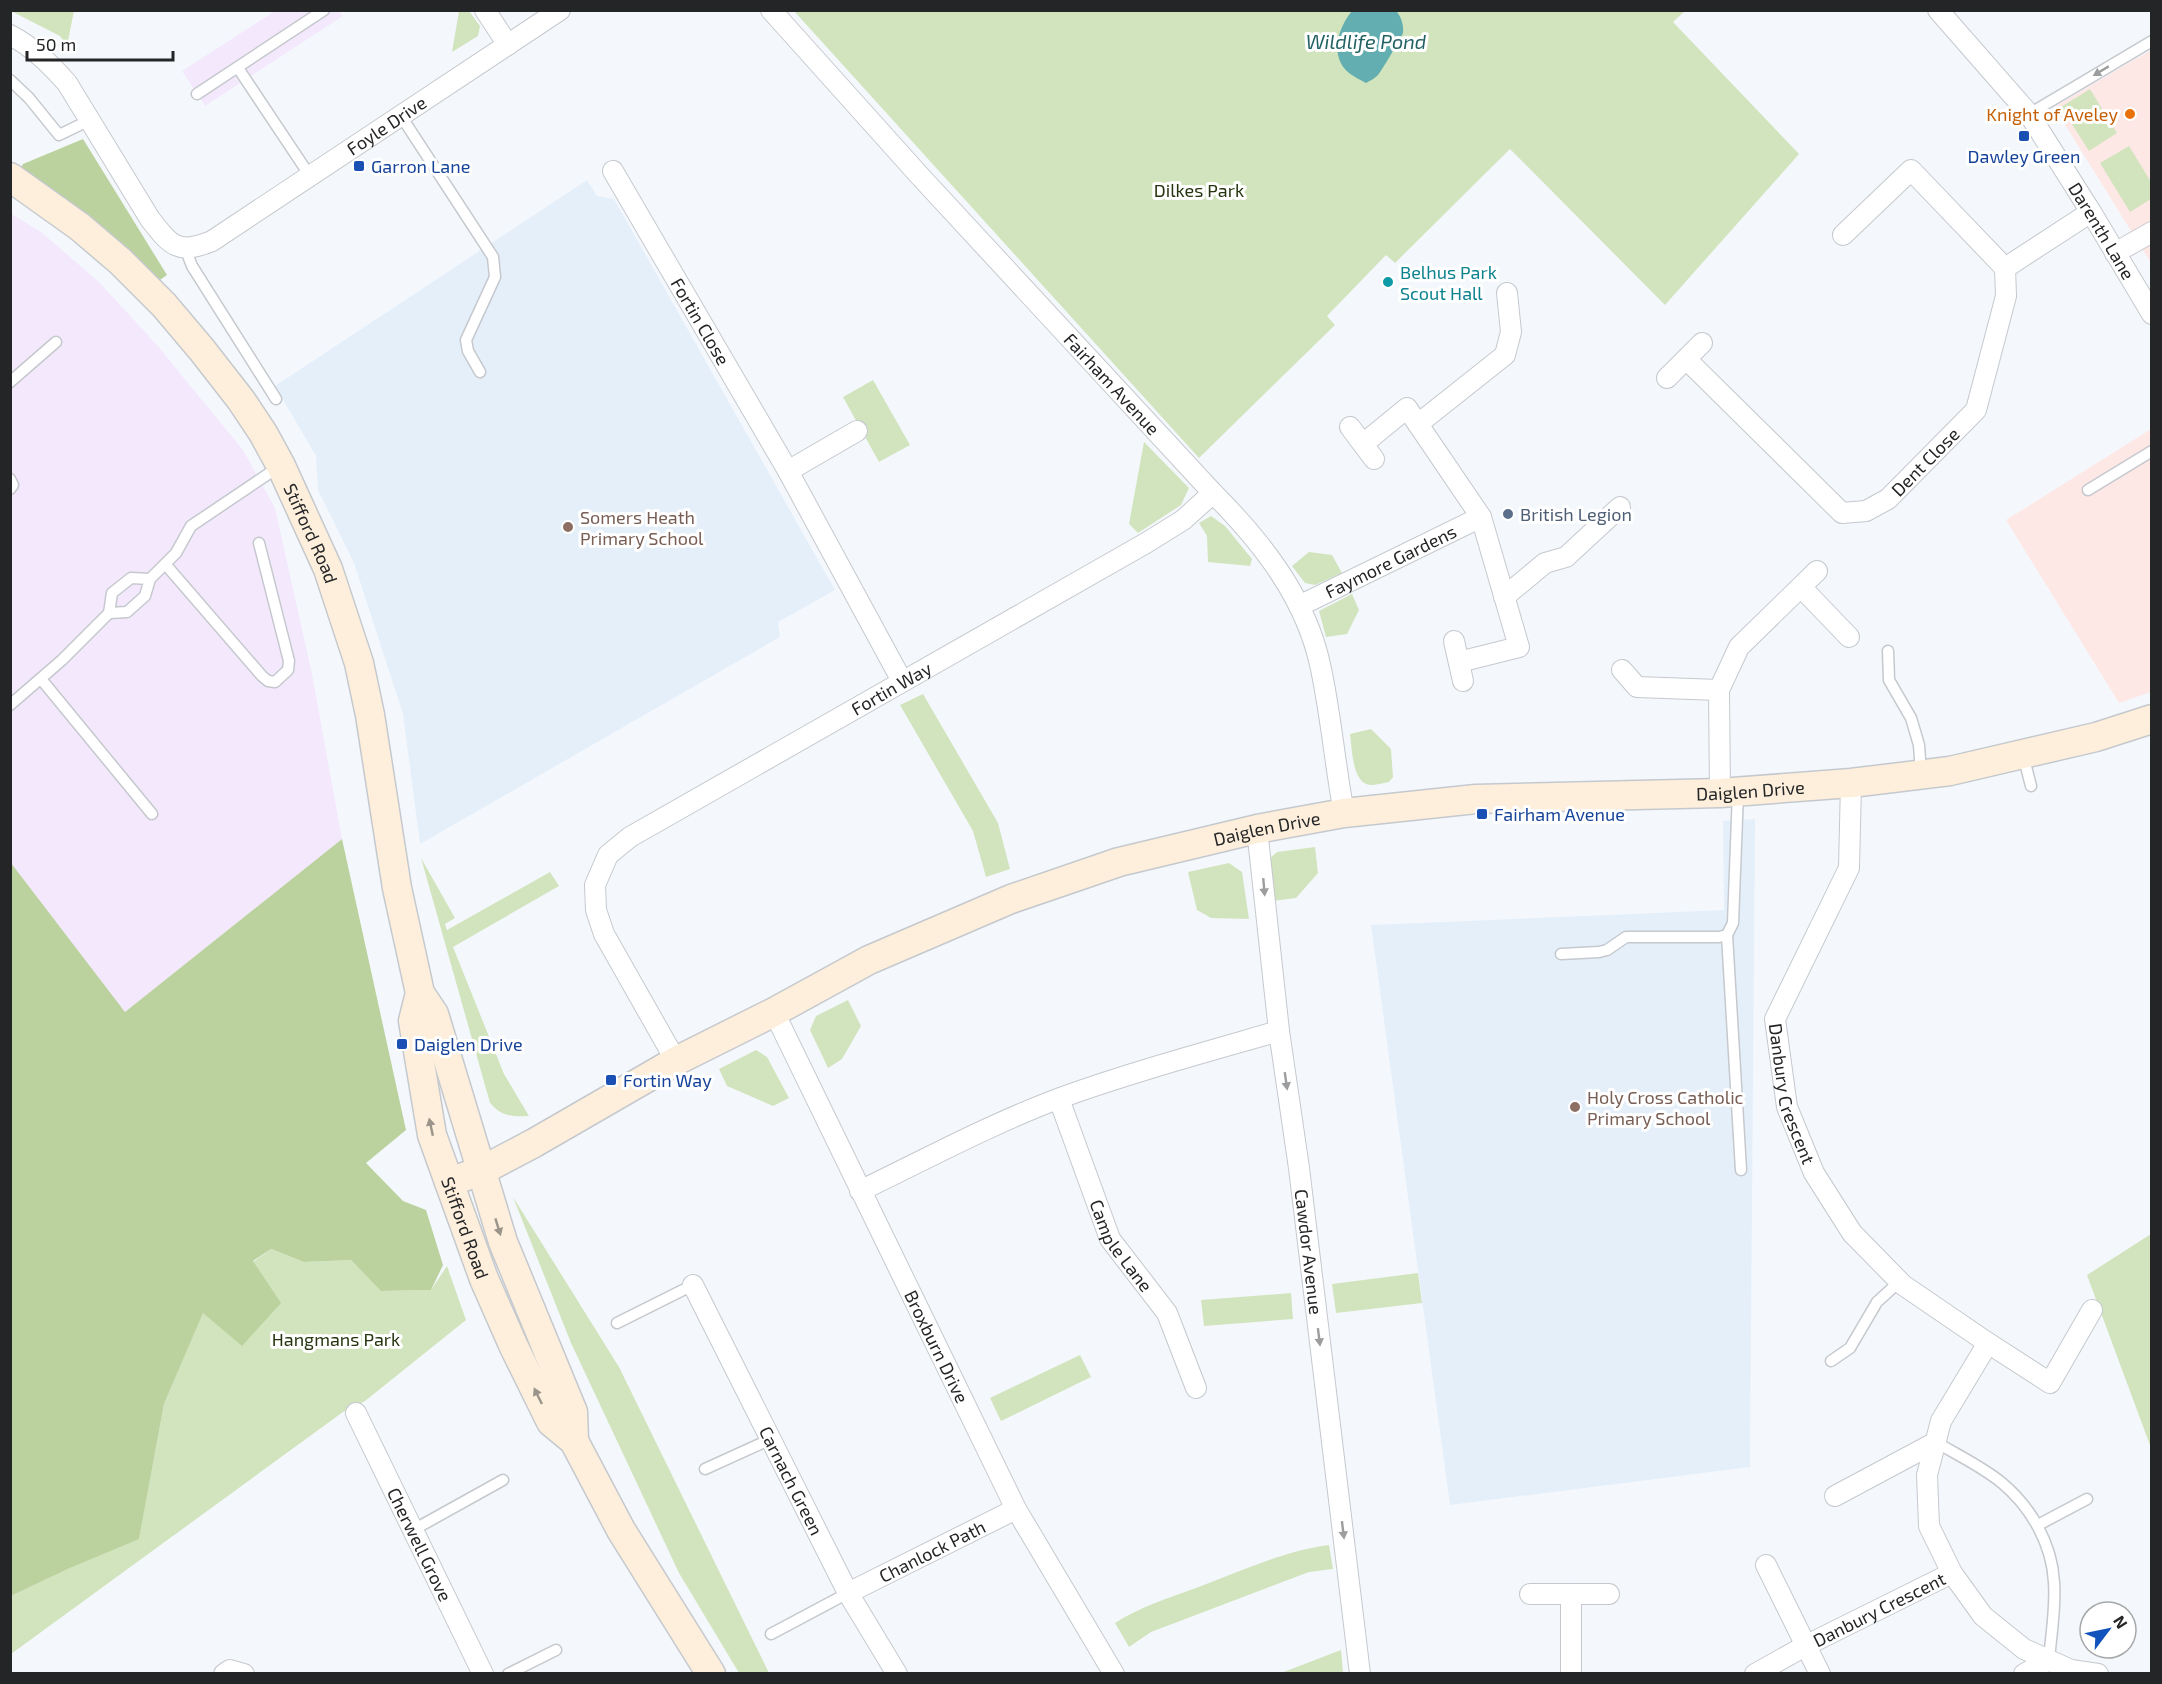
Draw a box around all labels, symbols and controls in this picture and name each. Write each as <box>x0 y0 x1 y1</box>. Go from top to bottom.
scale bar <box>27 24 172 62</box>
water label: Wildlife Pond <box>1306 29 1427 53</box>
text: 50 m <box>36 33 76 55</box>
one-way arrow <box>2093 65 2109 76</box>
street label: Foyle Drive <box>342 91 430 160</box>
place label: Knight of Aveley <box>1986 103 2118 125</box>
marker: Knight of Aveley <box>2123 107 2137 121</box>
marker: Dawley Green <box>2017 129 2031 143</box>
place label: Dawley Green <box>1968 145 2080 167</box>
place label: Garron Lane <box>371 155 470 177</box>
marker: Garron Lane <box>352 159 366 173</box>
street label: Darenth Lane <box>2064 178 2140 283</box>
park label: Dilkes Park <box>1154 179 1244 201</box>
place label: Belhus Park Scout Hall <box>1400 261 1497 304</box>
street label: Fortin Close <box>667 274 735 369</box>
marker: Belhus Park Scout Hall <box>1381 275 1395 289</box>
street label: Fairham Avenue <box>1060 328 1165 439</box>
street label: Dent Close <box>1886 423 1964 500</box>
street label: Stifford Road <box>279 480 343 586</box>
place label: British Legion <box>1520 503 1632 525</box>
place label: Somers Heath Primary School <box>580 506 704 549</box>
marker: British Legion <box>1501 507 1515 521</box>
marker: Somers Heath Primary School <box>561 520 575 534</box>
street label: Faymore Gardens <box>1321 520 1460 603</box>
street label: Fortin Way <box>847 656 936 720</box>
street label: Daiglen Drive <box>1696 776 1805 805</box>
place label: Fairham Avenue <box>1494 803 1625 825</box>
street label: Daiglen Drive <box>1211 807 1322 850</box>
marker: Fairham Avenue <box>1475 807 1489 821</box>
one-way arrow <box>1259 878 1269 897</box>
street label: Danbury Crescent <box>1765 1022 1820 1167</box>
place label: Daiglen Drive <box>414 1033 523 1055</box>
marker: Daiglen Drive <box>395 1037 409 1051</box>
place label: Fortin Way <box>623 1069 712 1091</box>
one-way arrow <box>1282 1071 1291 1090</box>
marker: Fortin Way <box>604 1073 618 1087</box>
place label: Holy Cross Catholic Primary School <box>1587 1086 1744 1129</box>
marker: Holy Cross Catholic Primary School <box>1568 1100 1582 1114</box>
one-way arrow <box>425 1118 435 1136</box>
street label: Stifford Road <box>437 1174 494 1282</box>
street label: Cawdor Avenue <box>1291 1188 1328 1316</box>
street label: Cample Lane <box>1086 1196 1157 1296</box>
one-way arrow <box>494 1218 503 1236</box>
street label: Broxburn Drive <box>900 1286 974 1406</box>
one-way arrow <box>1314 1327 1324 1346</box>
park label: Hangmans Park <box>272 1328 400 1350</box>
one-way arrow <box>534 1388 543 1405</box>
street label: Carnach Green <box>755 1422 828 1539</box>
street label: Cherwell Grove <box>383 1484 457 1605</box>
street label: Chanlock Path <box>875 1515 989 1587</box>
one-way arrow <box>1338 1521 1347 1540</box>
street label: Danbury Crescent <box>1809 1567 1949 1651</box>
north arrow <box>2078 1600 2138 1660</box>
text: N <box>2110 1612 2132 1632</box>

